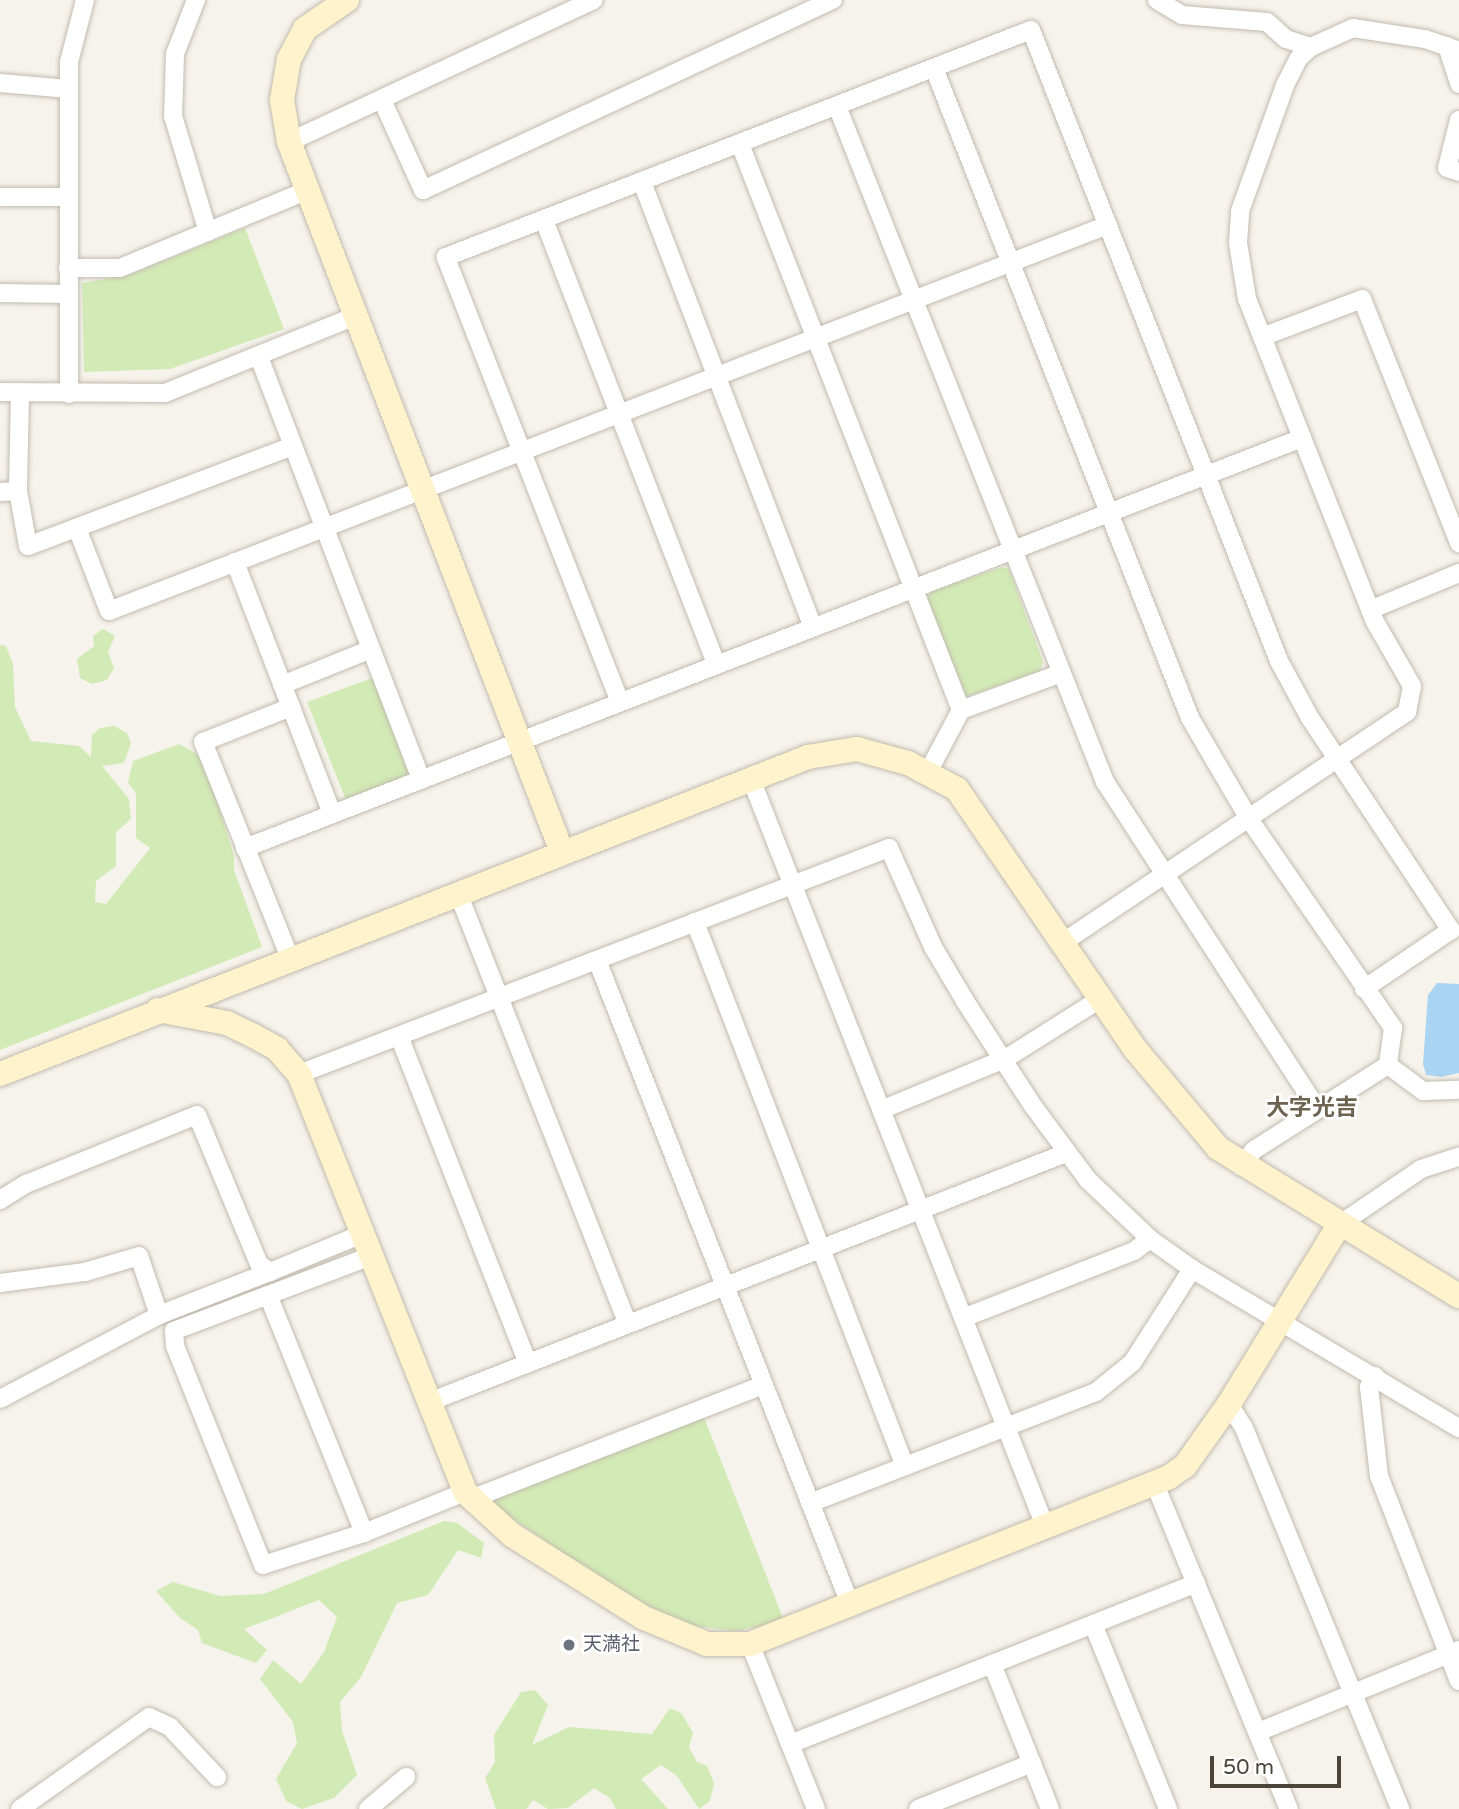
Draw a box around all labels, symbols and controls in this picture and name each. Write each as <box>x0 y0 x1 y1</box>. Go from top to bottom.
district label: 大字光吉 <box>1266 1094 1358 1122</box>
place label: 天満社 <box>583 1634 640 1656</box>
marker: 天満社 <box>561 1637 577 1653</box>
scale bar <box>1214 1742 1345 1786</box>
text: 50 m <box>1223 1755 1274 1780</box>

